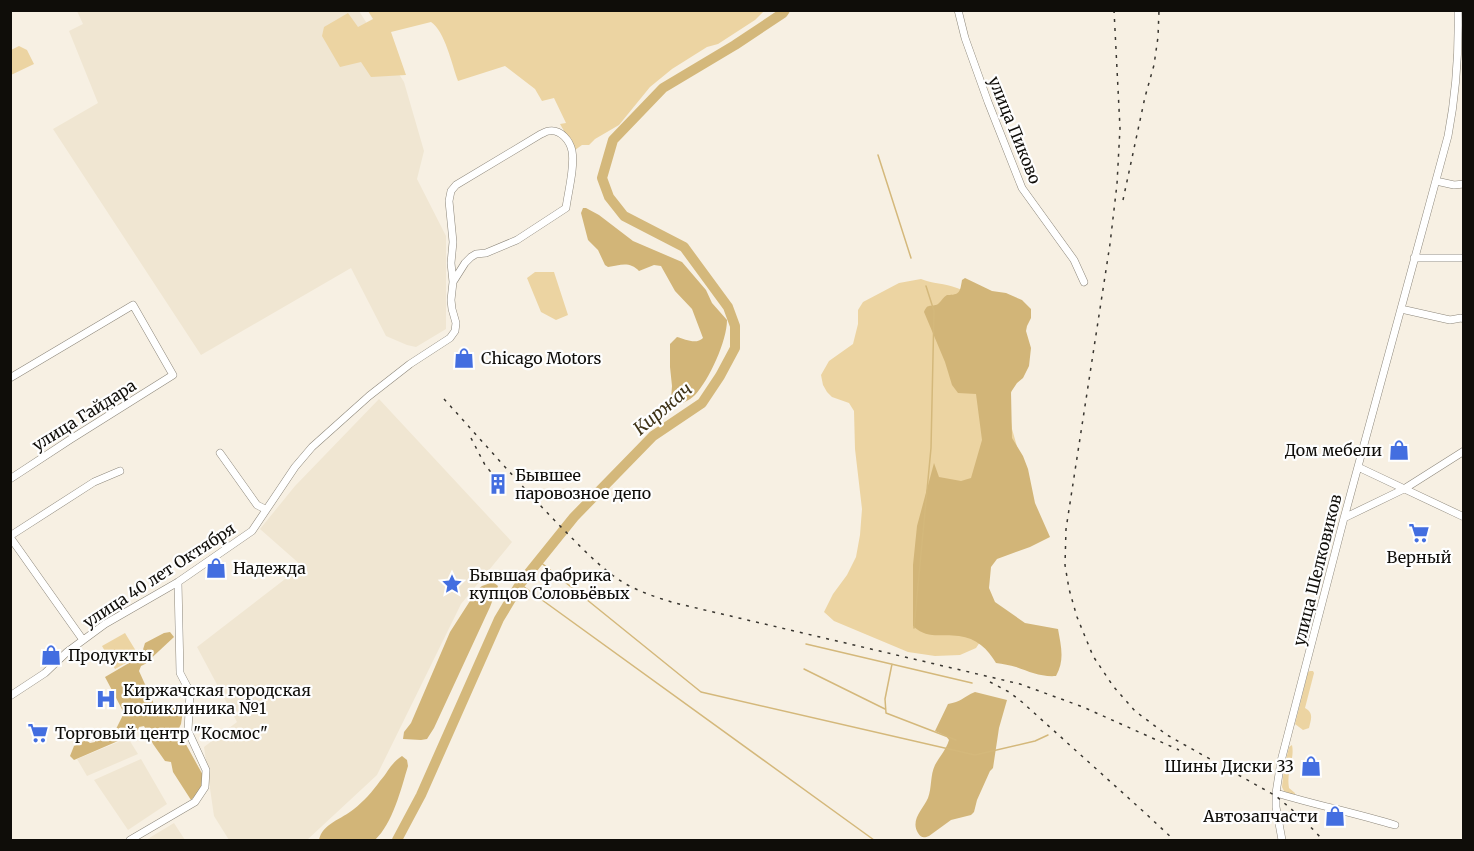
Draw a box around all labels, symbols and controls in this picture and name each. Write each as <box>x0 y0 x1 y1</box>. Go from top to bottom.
street label: улица Пиково <box>984 73 1046 187</box>
shop icon: Chicago Motors <box>452 346 476 370</box>
place label: Chicago Motors <box>481 348 602 368</box>
street label: улица Гайдара <box>28 375 140 455</box>
water label: Киржач <box>629 377 697 440</box>
shop icon: Дом мебели <box>1387 438 1411 462</box>
place label: Дом мебели <box>1285 440 1382 460</box>
place label: Бывшее паровозное депо <box>515 465 651 503</box>
building icon: Бывшее паровозное депо <box>486 472 510 496</box>
street label: улица Шелковиков <box>1288 492 1346 648</box>
street label: улица 40 лет Октября <box>79 518 239 632</box>
supermarket icon: Верный <box>1407 521 1431 545</box>
place label: Верный <box>1387 547 1451 567</box>
shop icon: Надежда <box>204 556 228 580</box>
place label: Надежда <box>233 558 306 578</box>
place label: Бывшая фабрика купцов Соловьёвых <box>469 565 630 603</box>
place icon: Бывшая фабрика купцов Соловьёвых <box>440 572 464 596</box>
shop icon: Продукты <box>39 643 63 667</box>
place label: Продукты <box>68 645 152 665</box>
place label: Киржачская городская поликлиника №1 <box>123 680 311 718</box>
hospital icon: Киржачская городская поликлиника №1 <box>94 687 118 711</box>
supermarket icon: Торговый центр "Космос" <box>26 721 50 745</box>
place label: Торговый центр "Космос" <box>55 723 268 743</box>
shop icon: Шины Диски 33 <box>1299 754 1323 778</box>
place label: Шины Диски 33 <box>1164 756 1294 776</box>
shop icon: Автозапчасти <box>1323 804 1347 828</box>
place label: Автозапчасти <box>1202 806 1318 826</box>

